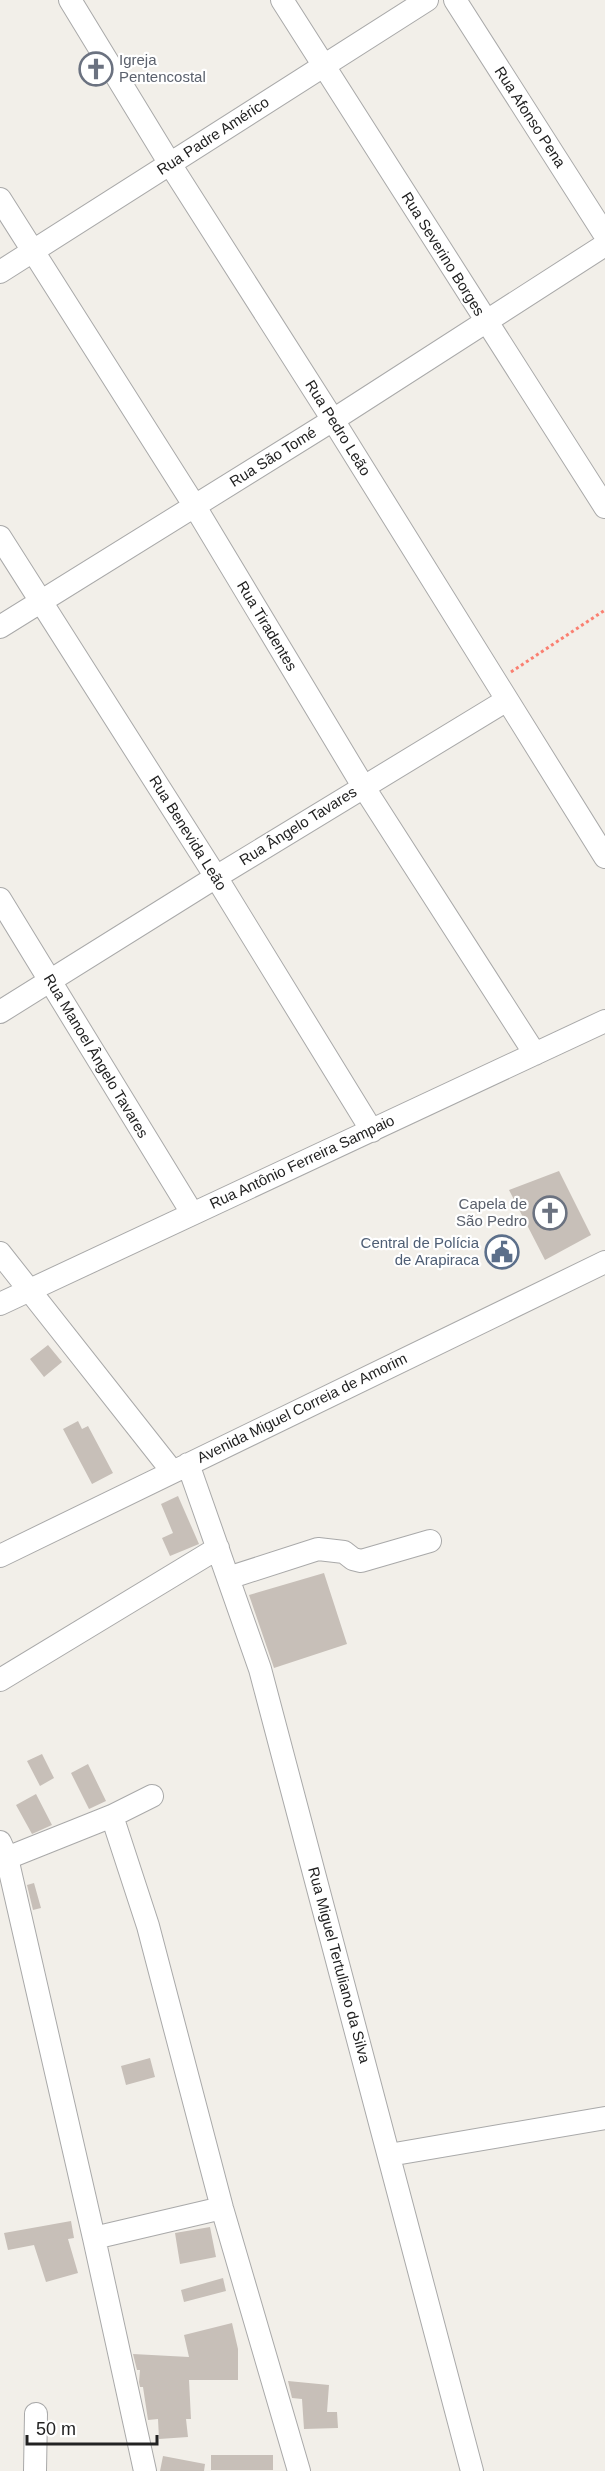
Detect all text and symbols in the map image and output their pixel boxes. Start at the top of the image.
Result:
church icon: Igreja Pentencostal [78,51,114,87]
place label: Igreja Pentencostal [119,51,206,85]
street label: Rua Afonso Pena [491,63,570,171]
street label: Rua Padre Américo [154,93,272,178]
street label: Rua Severino Borges [398,189,488,319]
street label: Rua Pedro Leão [302,377,375,479]
street label: Rua São Tomé [226,423,319,490]
street label: Rua Tiradentes [234,578,301,674]
street label: Rua Benevida Leão [146,772,231,893]
street label: Rua Ângelo Tavares [236,783,359,869]
street label: Rua Manoel Ângelo Tavares [41,971,152,1141]
street label: Rua Antônio Ferreira Sampaio [207,1111,397,1212]
place label: Capela de São Pedro [456,1195,527,1229]
church icon: Capela de São Pedro [532,1195,568,1231]
place label: Central de Polícia de Arapiraca [361,1234,480,1268]
public building icon: Central de Polícia de Arapiraca [484,1234,520,1270]
street label: Avenida Miguel Correia de Amorim [194,1349,410,1466]
street label: Rua Miguel Tertuliano da Silva [305,1865,374,2065]
scale bar [27,2408,158,2446]
text: 50 m [36,2419,76,2439]

